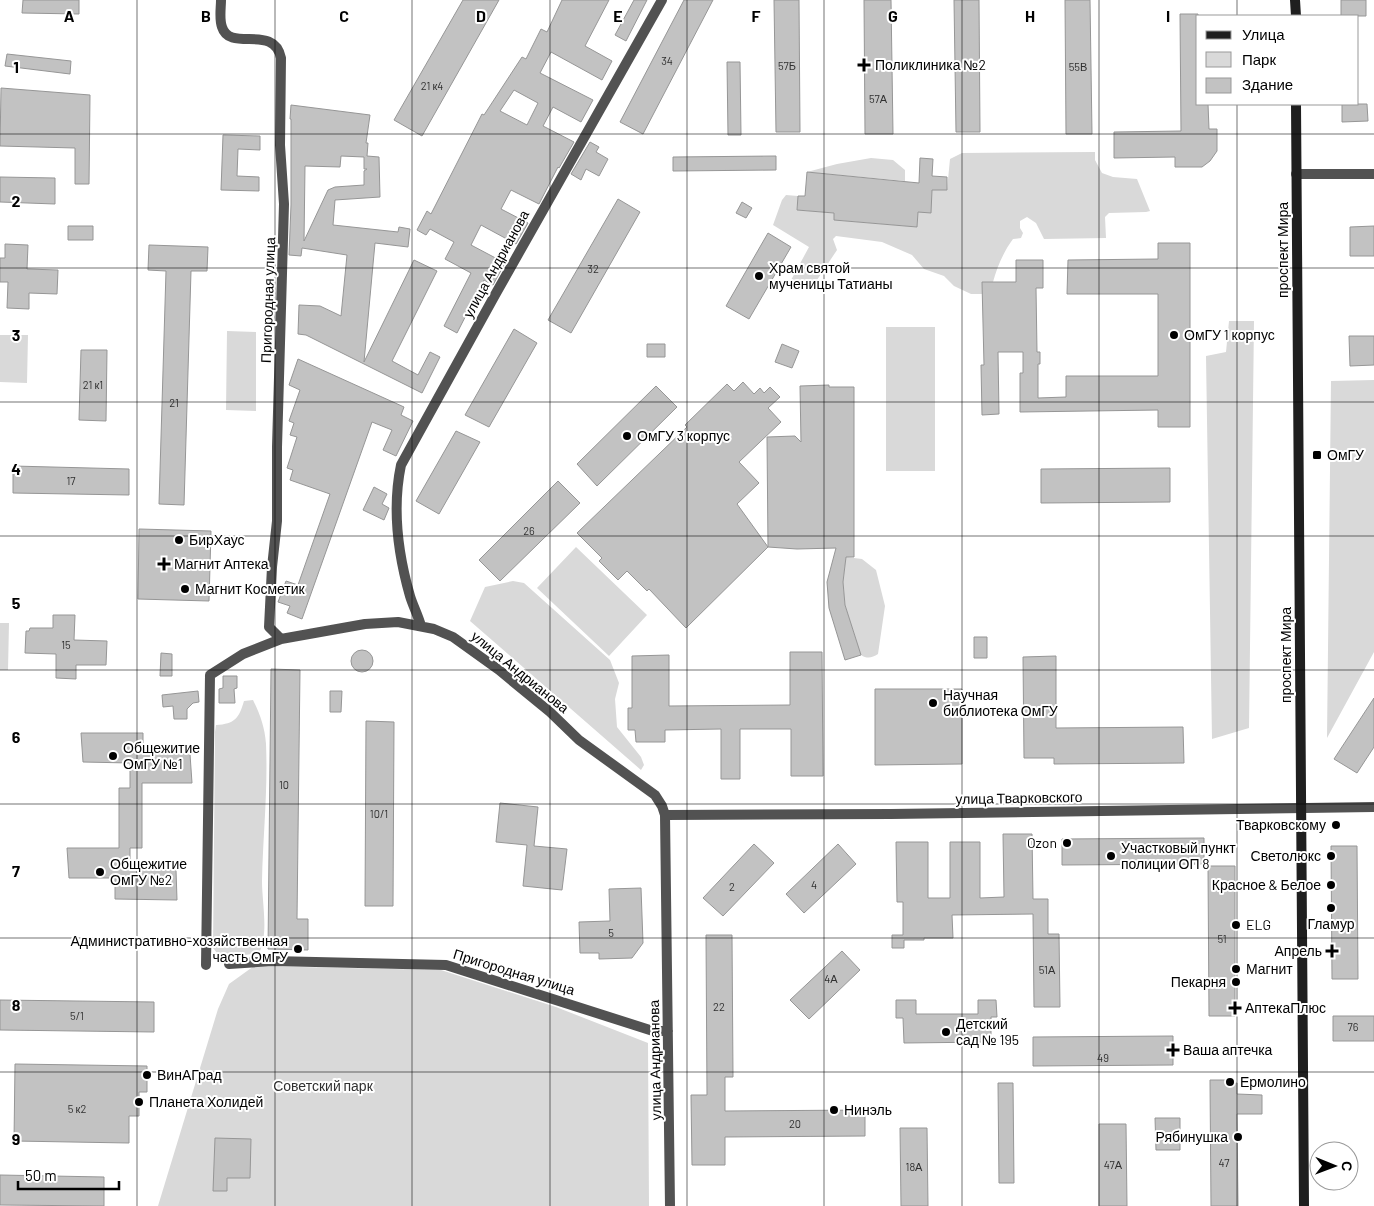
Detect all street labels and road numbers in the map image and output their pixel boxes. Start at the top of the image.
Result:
street label: проспект Мира [1274,202,1291,298]
street label: улица Андрианова [459,207,532,321]
street label: Пригородная улица [257,236,278,363]
street label: проспект Мира [1277,607,1294,703]
street label: улица Андрианова [468,627,573,716]
street label: улица Тварковского [955,788,1083,807]
street label: Пригородная улица [451,945,577,998]
street label: улица Андрианова [645,999,664,1120]

